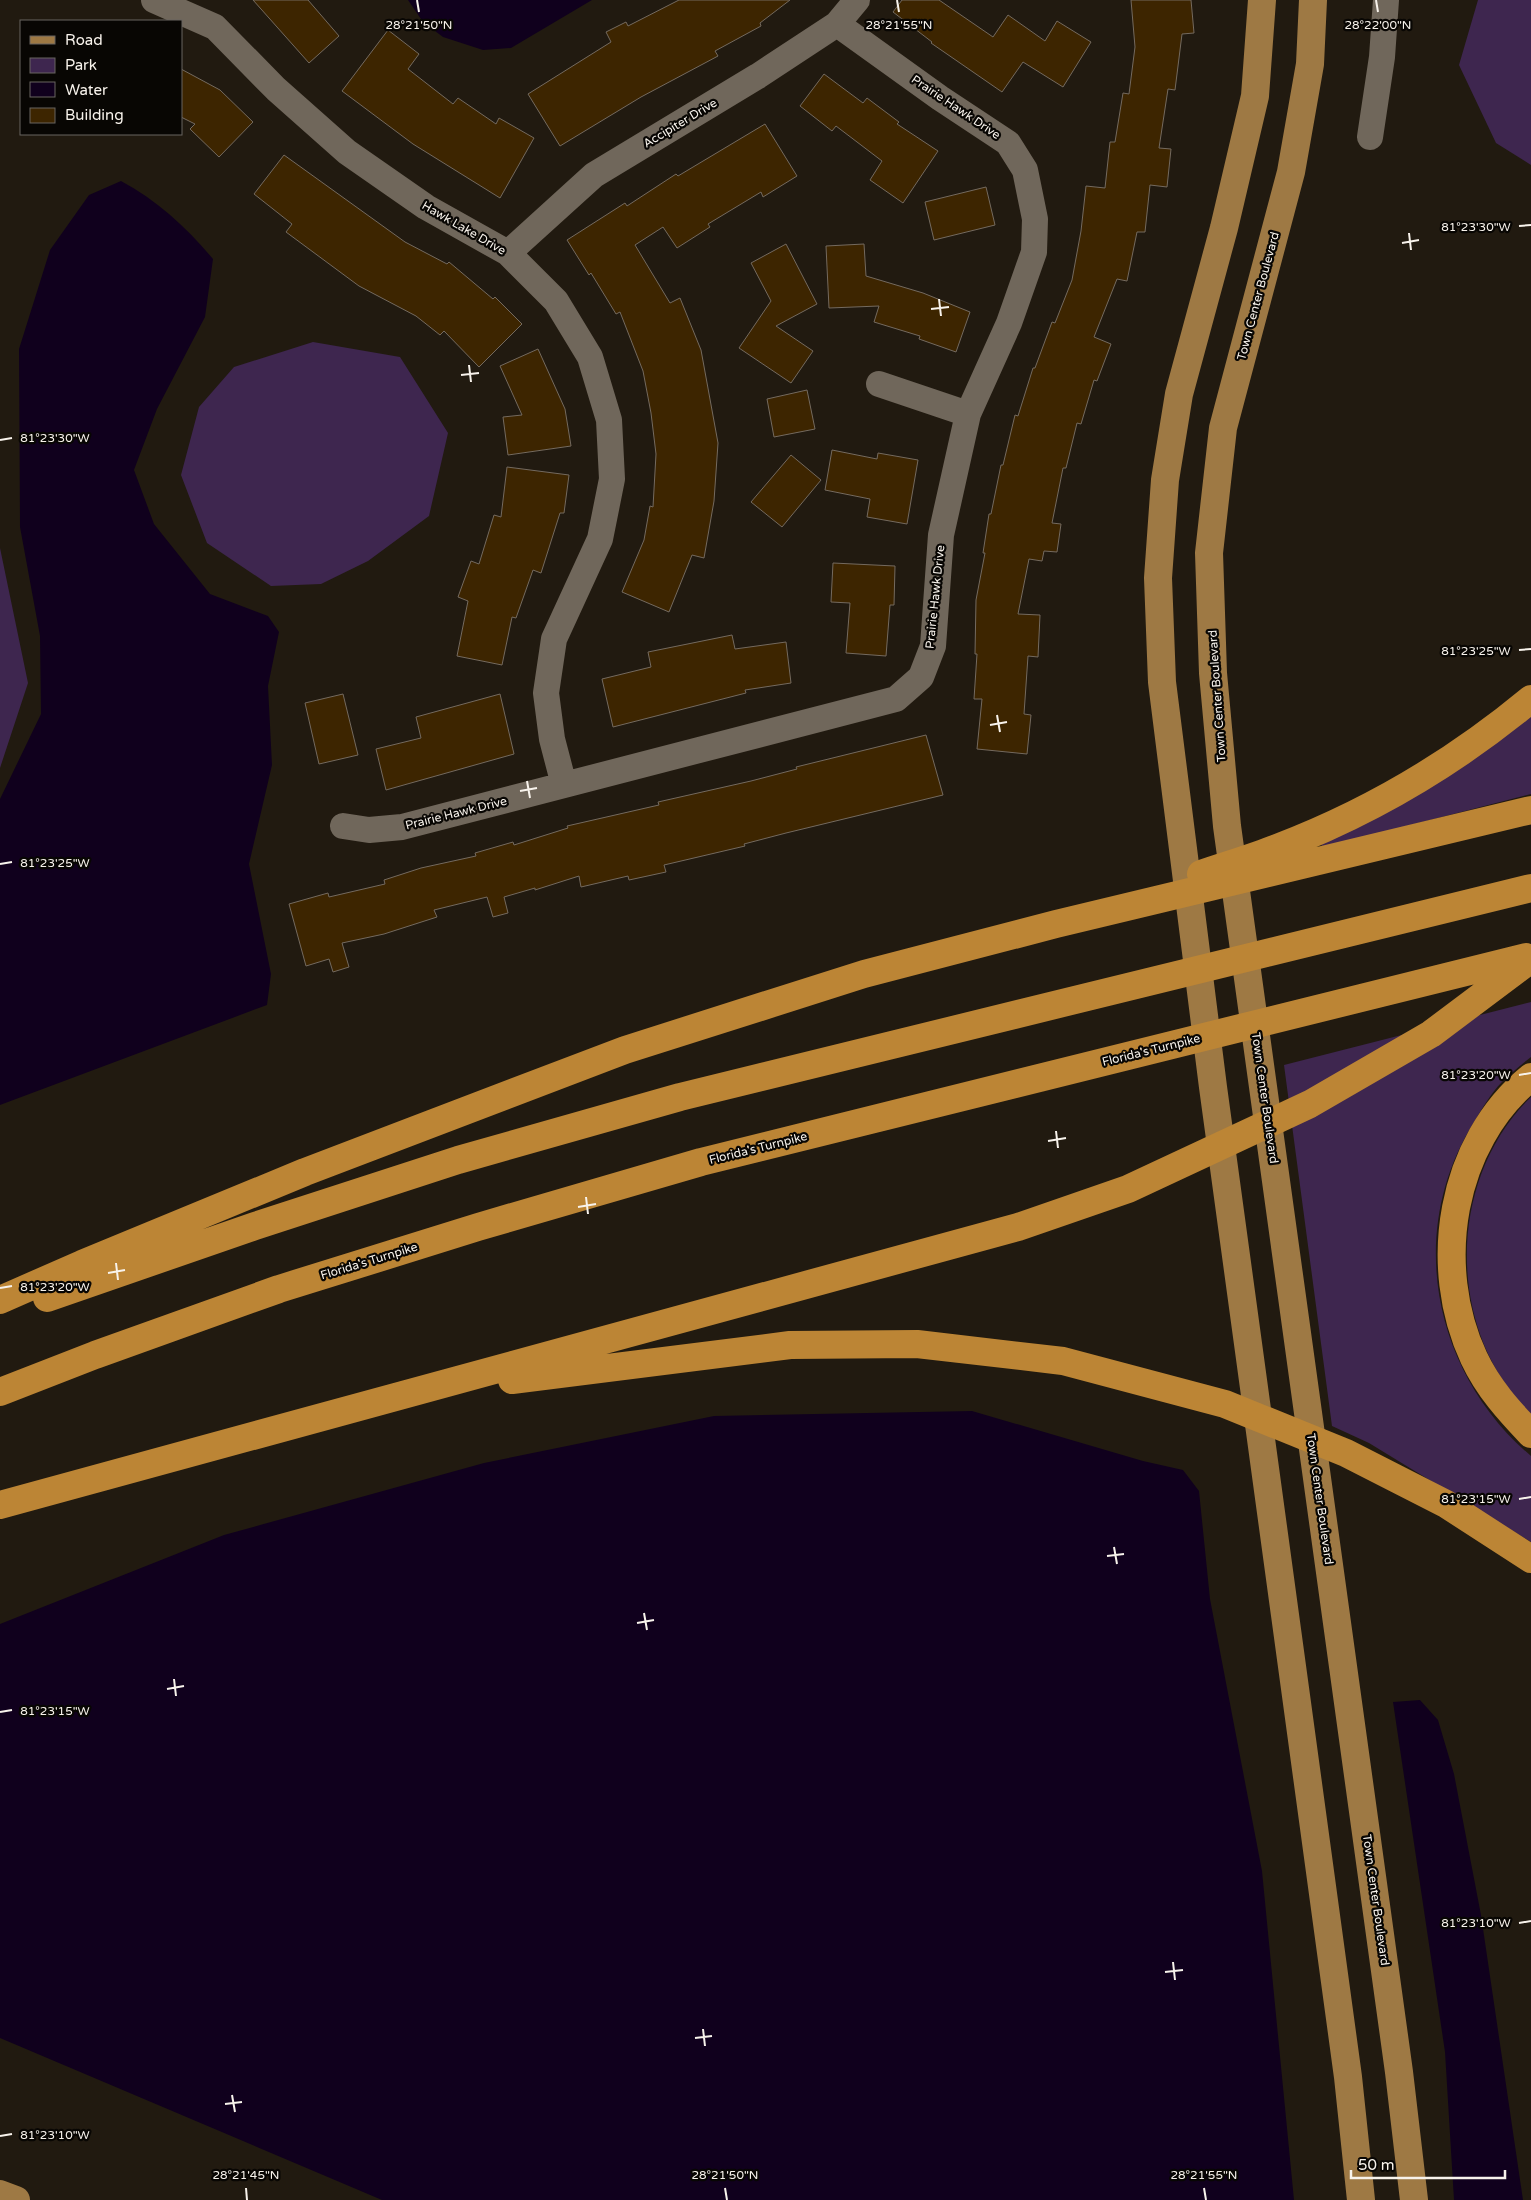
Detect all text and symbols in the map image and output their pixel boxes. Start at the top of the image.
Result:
text: 28°21'50"N [386,18,453,32]
text: 28°21'55"N [866,18,933,32]
text: 28°22'00"N [1345,18,1412,32]
legend [20,20,182,135]
text: Road [65,31,103,49]
text: Park [65,56,97,74]
street label: Prairie Hawk Drive [909,72,1003,142]
text: Water [65,81,108,99]
street label: Accipiter Drive [641,95,720,151]
text: Building [65,106,124,124]
street label: Hawk Lake Drive [420,198,509,258]
text: 81°23'30"W [1441,220,1511,234]
street label: Town Center Boulevard [1234,230,1282,362]
text: 81°23'30"W [20,431,90,445]
street label: Prairie Hawk Drive [923,544,947,650]
street label: Town Center Boulevard [1205,629,1229,763]
text: 81°23'25"W [1441,644,1511,658]
street label: Prairie Hawk Drive [404,794,508,832]
text: 81°23'25"W [20,856,90,870]
street label: Florida's Turnpike [1101,1031,1202,1069]
street label: Town Center Boulevard [1249,1031,1281,1165]
text: 81°23'20"W [1441,1068,1511,1082]
street label: Florida's Turnpike [708,1129,809,1167]
street label: Florida's Turnpike [319,1240,419,1282]
text: 81°23'20"W [20,1280,90,1294]
street label: Town Center Boulevard [1304,1432,1336,1566]
text: 81°23'15"W [1441,1492,1511,1506]
text: 81°23'15"W [20,1704,90,1718]
street label: Town Center Boulevard [1360,1833,1392,1967]
text: 81°23'10"W [1441,1916,1511,1930]
text: 81°23'10"W [20,2128,90,2142]
scale bar [1351,2148,1505,2180]
text: 50 m [1358,2156,1395,2174]
text: 28°21'45"N [213,2168,280,2182]
text: 28°21'50"N [692,2168,759,2182]
text: 28°21'55"N [1171,2168,1238,2182]

